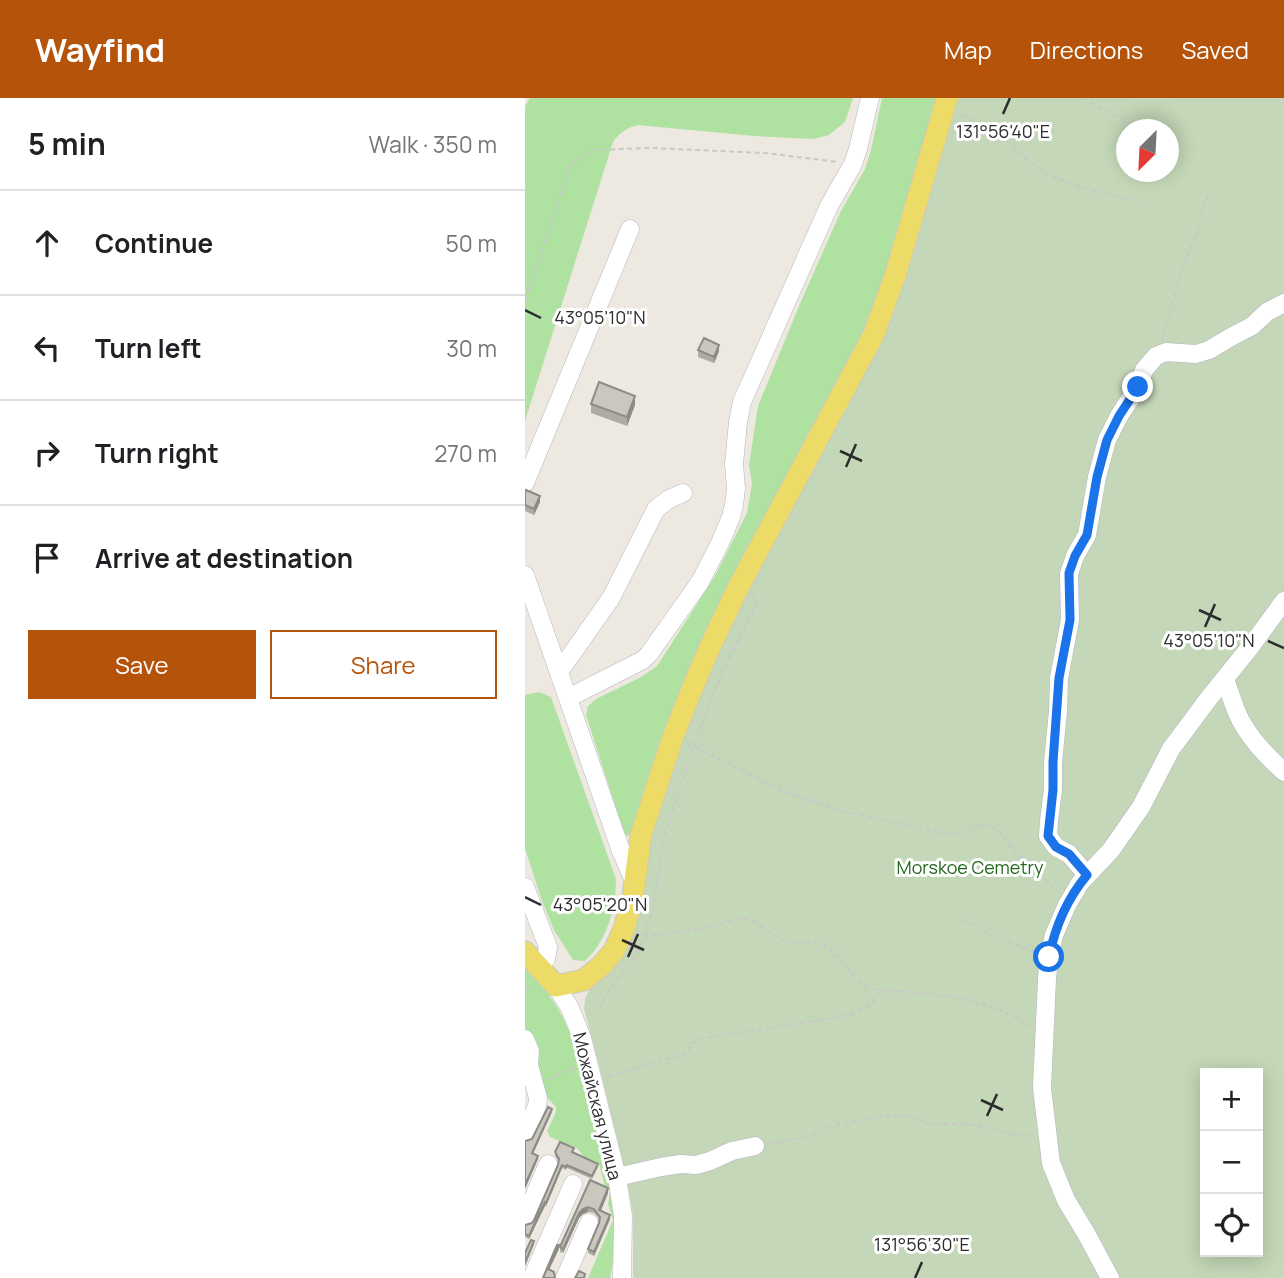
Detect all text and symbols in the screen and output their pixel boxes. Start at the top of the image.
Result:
text: Wayfind [35,27,165,72]
text: Map [944,33,992,66]
text: Directions [1030,33,1143,66]
text: Saved [1181,33,1249,66]
text: 131°56'40"E [956,119,1050,143]
north arrow [1116,119,1179,182]
text: 5 min [28,123,106,164]
text: Walk · 350 m [368,128,497,160]
icon: ahead [28,224,66,262]
text: Continue [95,225,213,261]
text: 50 m [446,227,497,259]
text: 43°05'10"N [554,305,646,329]
icon: left [28,329,66,367]
text: Turn left [95,330,202,366]
text: 30 m [446,332,497,364]
route end [1122,371,1153,402]
icon: right [28,434,66,472]
text: Turn right [95,435,219,471]
text: 270 m [434,437,497,469]
icon: arrive [28,539,66,577]
text: Arrive at destination [95,540,353,576]
text: 43°05'10"N [1163,628,1255,652]
button: Save [28,630,256,699]
button: Share [270,630,497,699]
park label: Morskoe Cemetry [897,855,1044,879]
text: 43°05'20"N [553,892,647,916]
route start [1033,941,1064,972]
street label: Можайская улица [568,1030,628,1182]
map controls [1200,1068,1263,1257]
button: + [1200,1068,1263,1131]
button: − [1200,1131,1263,1194]
button: locate [1200,1194,1263,1257]
text: 131°56'30"E [874,1232,970,1256]

